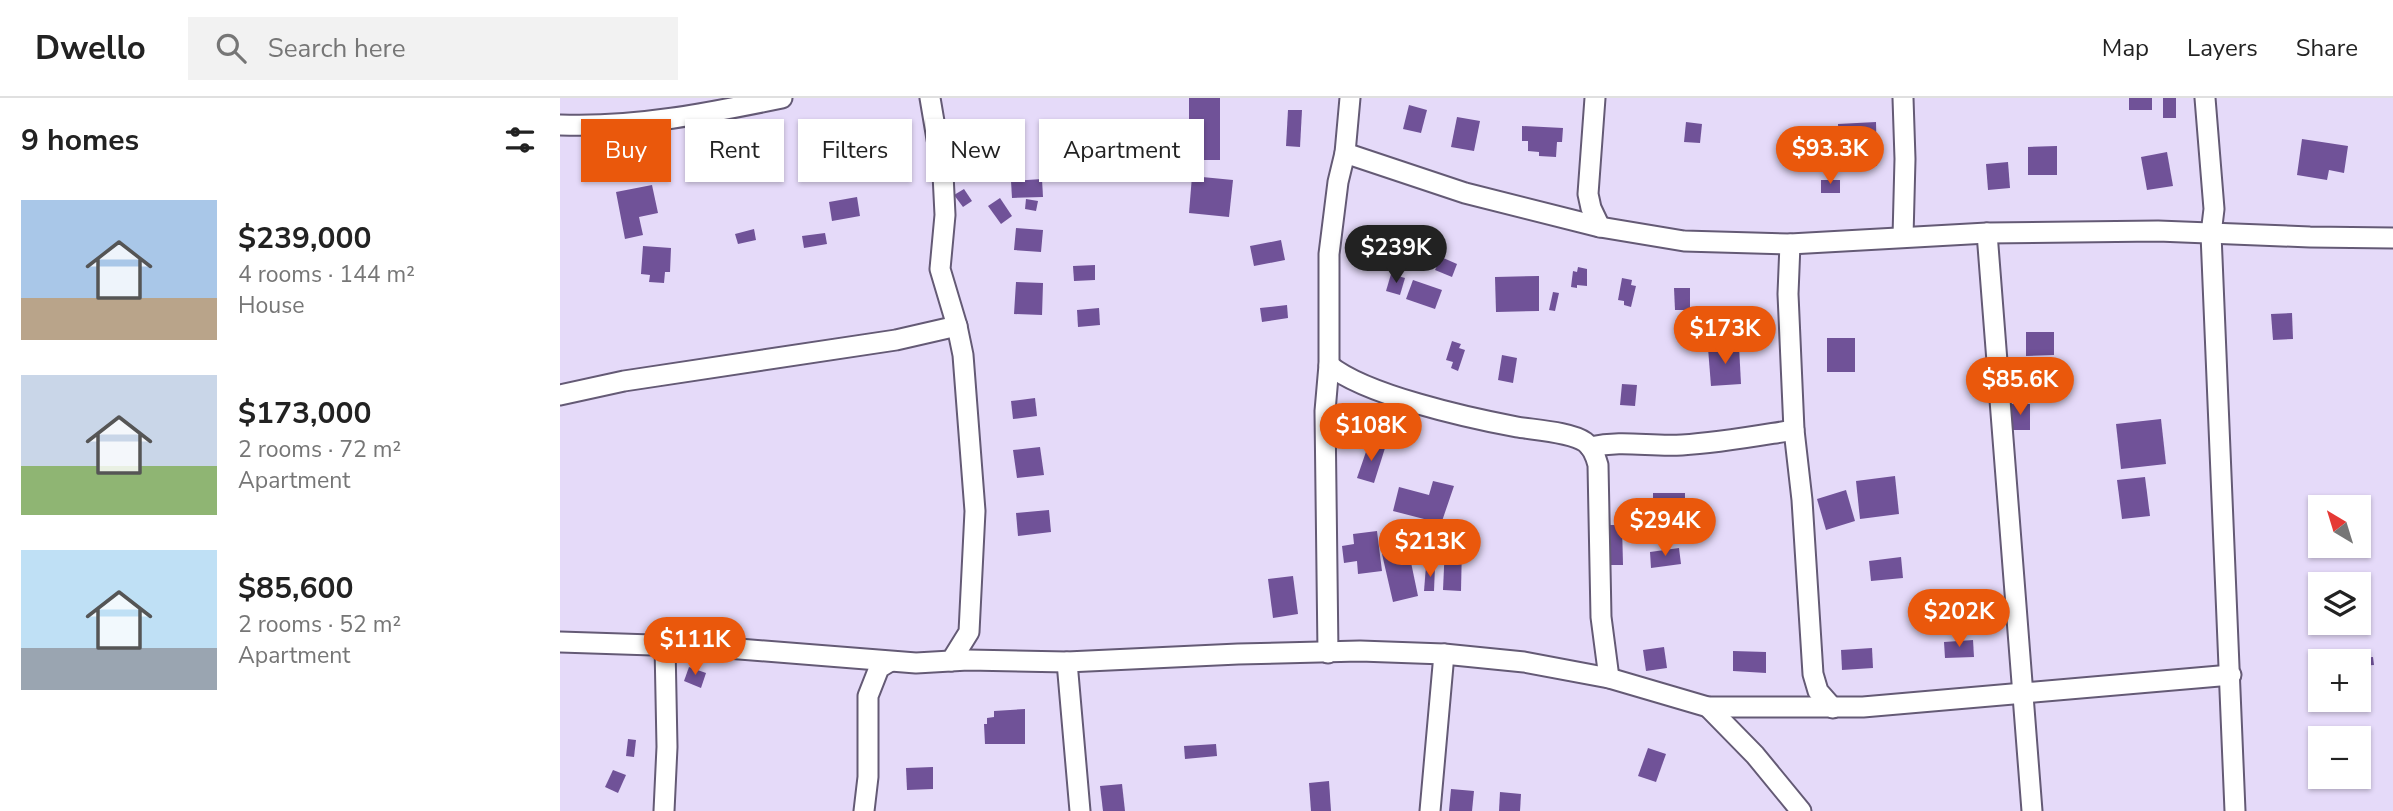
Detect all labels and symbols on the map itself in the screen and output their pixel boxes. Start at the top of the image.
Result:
pin: $93.3K [1773,126,1887,186]
pin: $239K [1347,226,1445,285]
pin: $173K [1676,306,1774,366]
pin: $85.6K [1963,358,2077,417]
pin: $108K [1322,404,1420,463]
north arrow [2308,495,2371,558]
pin: $294K [1616,498,1714,558]
pin: $213K [1381,519,1479,579]
pin: $202K [1910,589,2008,649]
pin: $111K [646,618,744,677]

